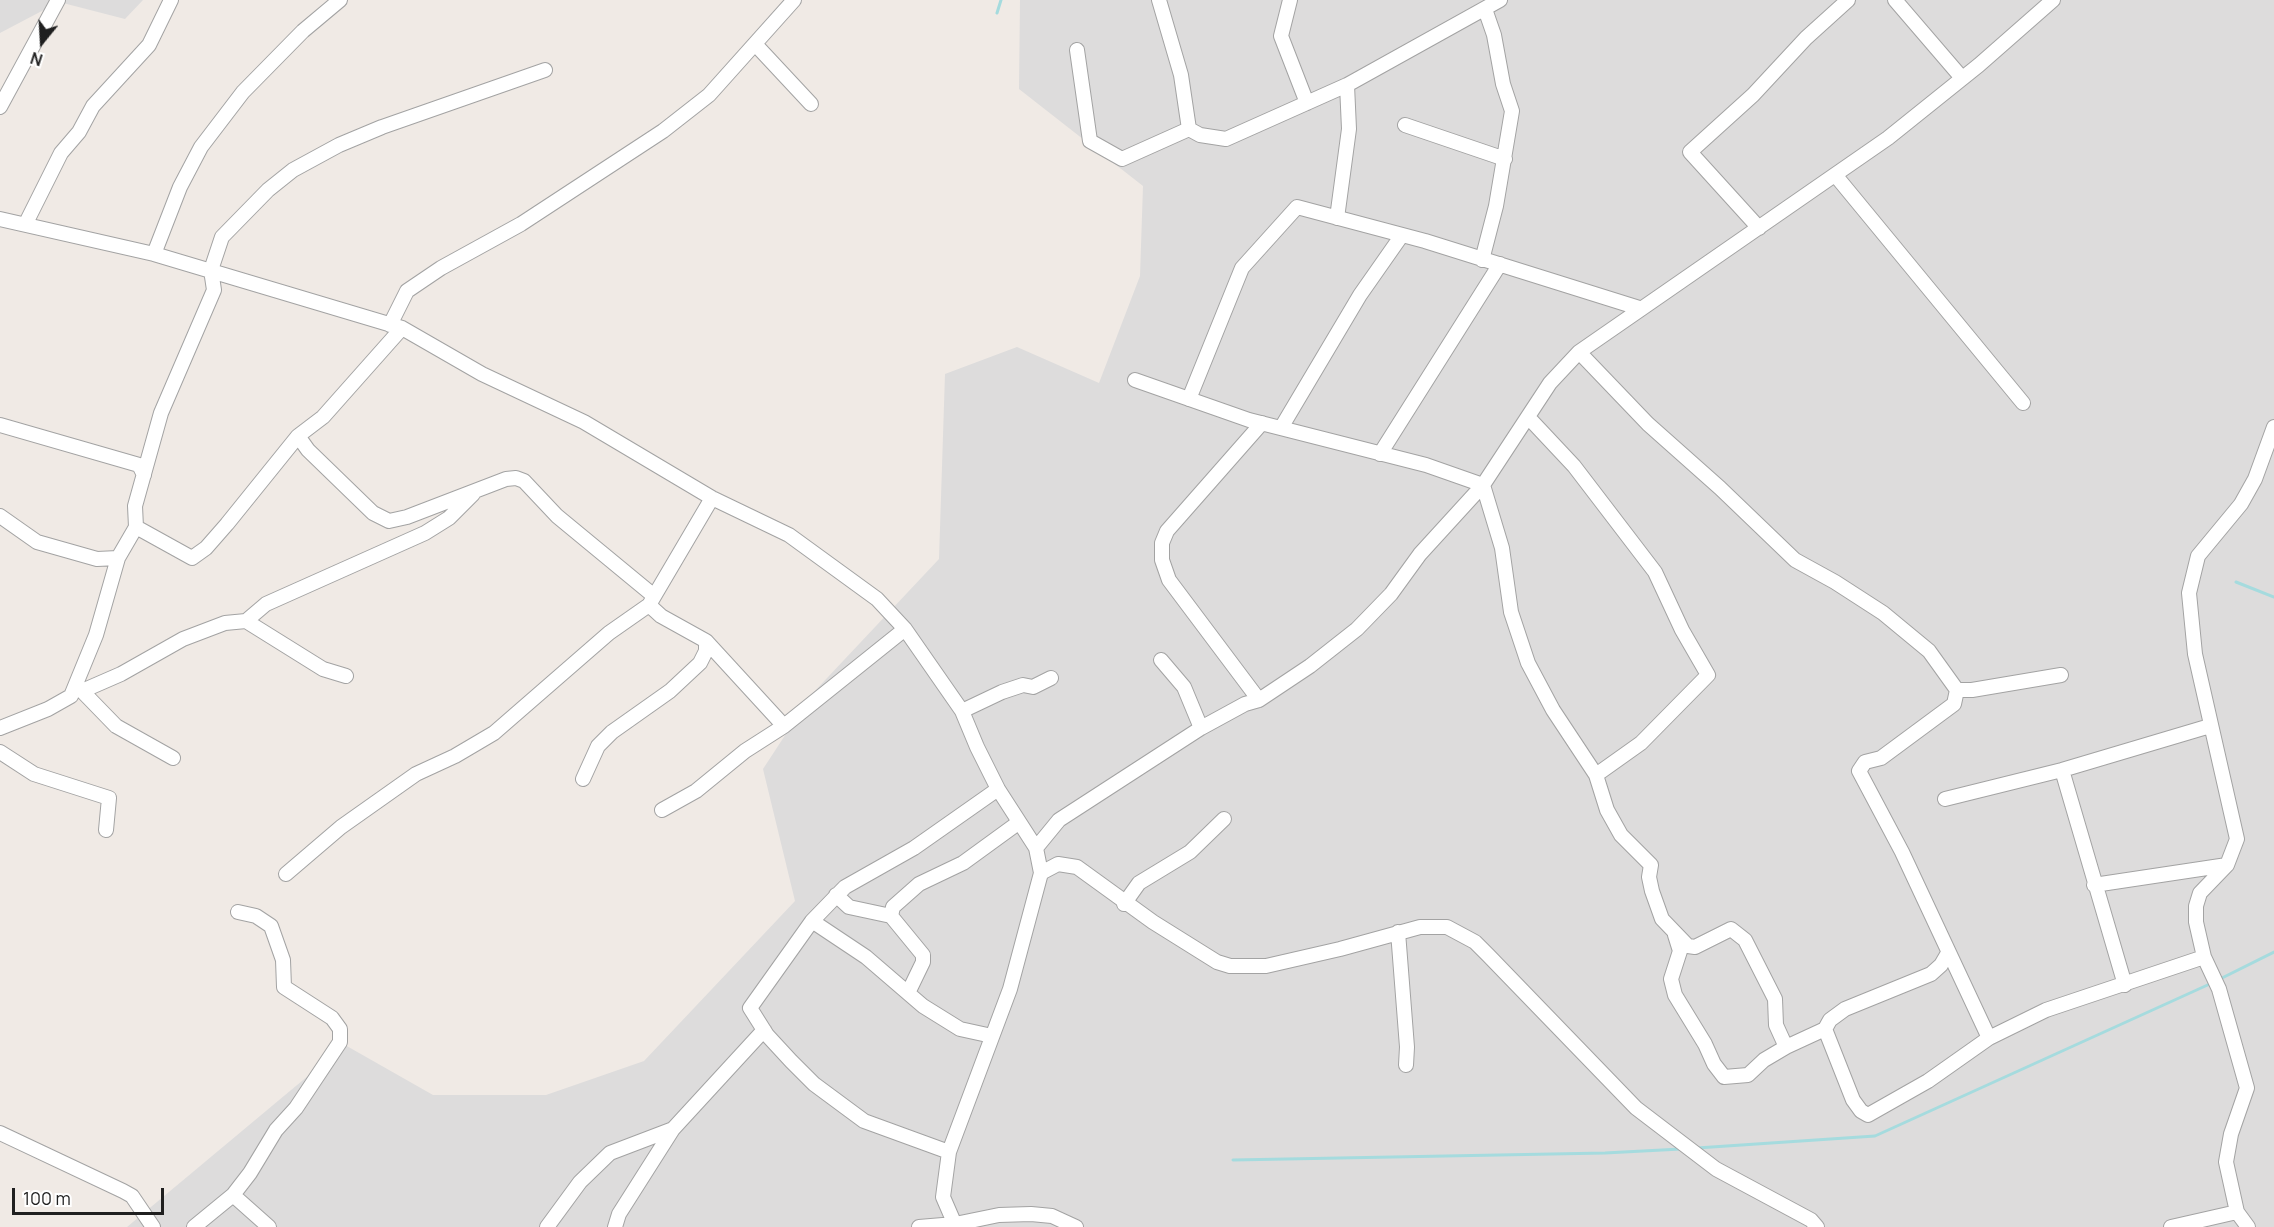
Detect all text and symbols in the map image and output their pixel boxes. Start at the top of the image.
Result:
north arrow [12,12,72,72]
text: N [28,47,45,71]
scale bar [15,1176,166,1214]
text: 100 m [23,1186,71,1210]

